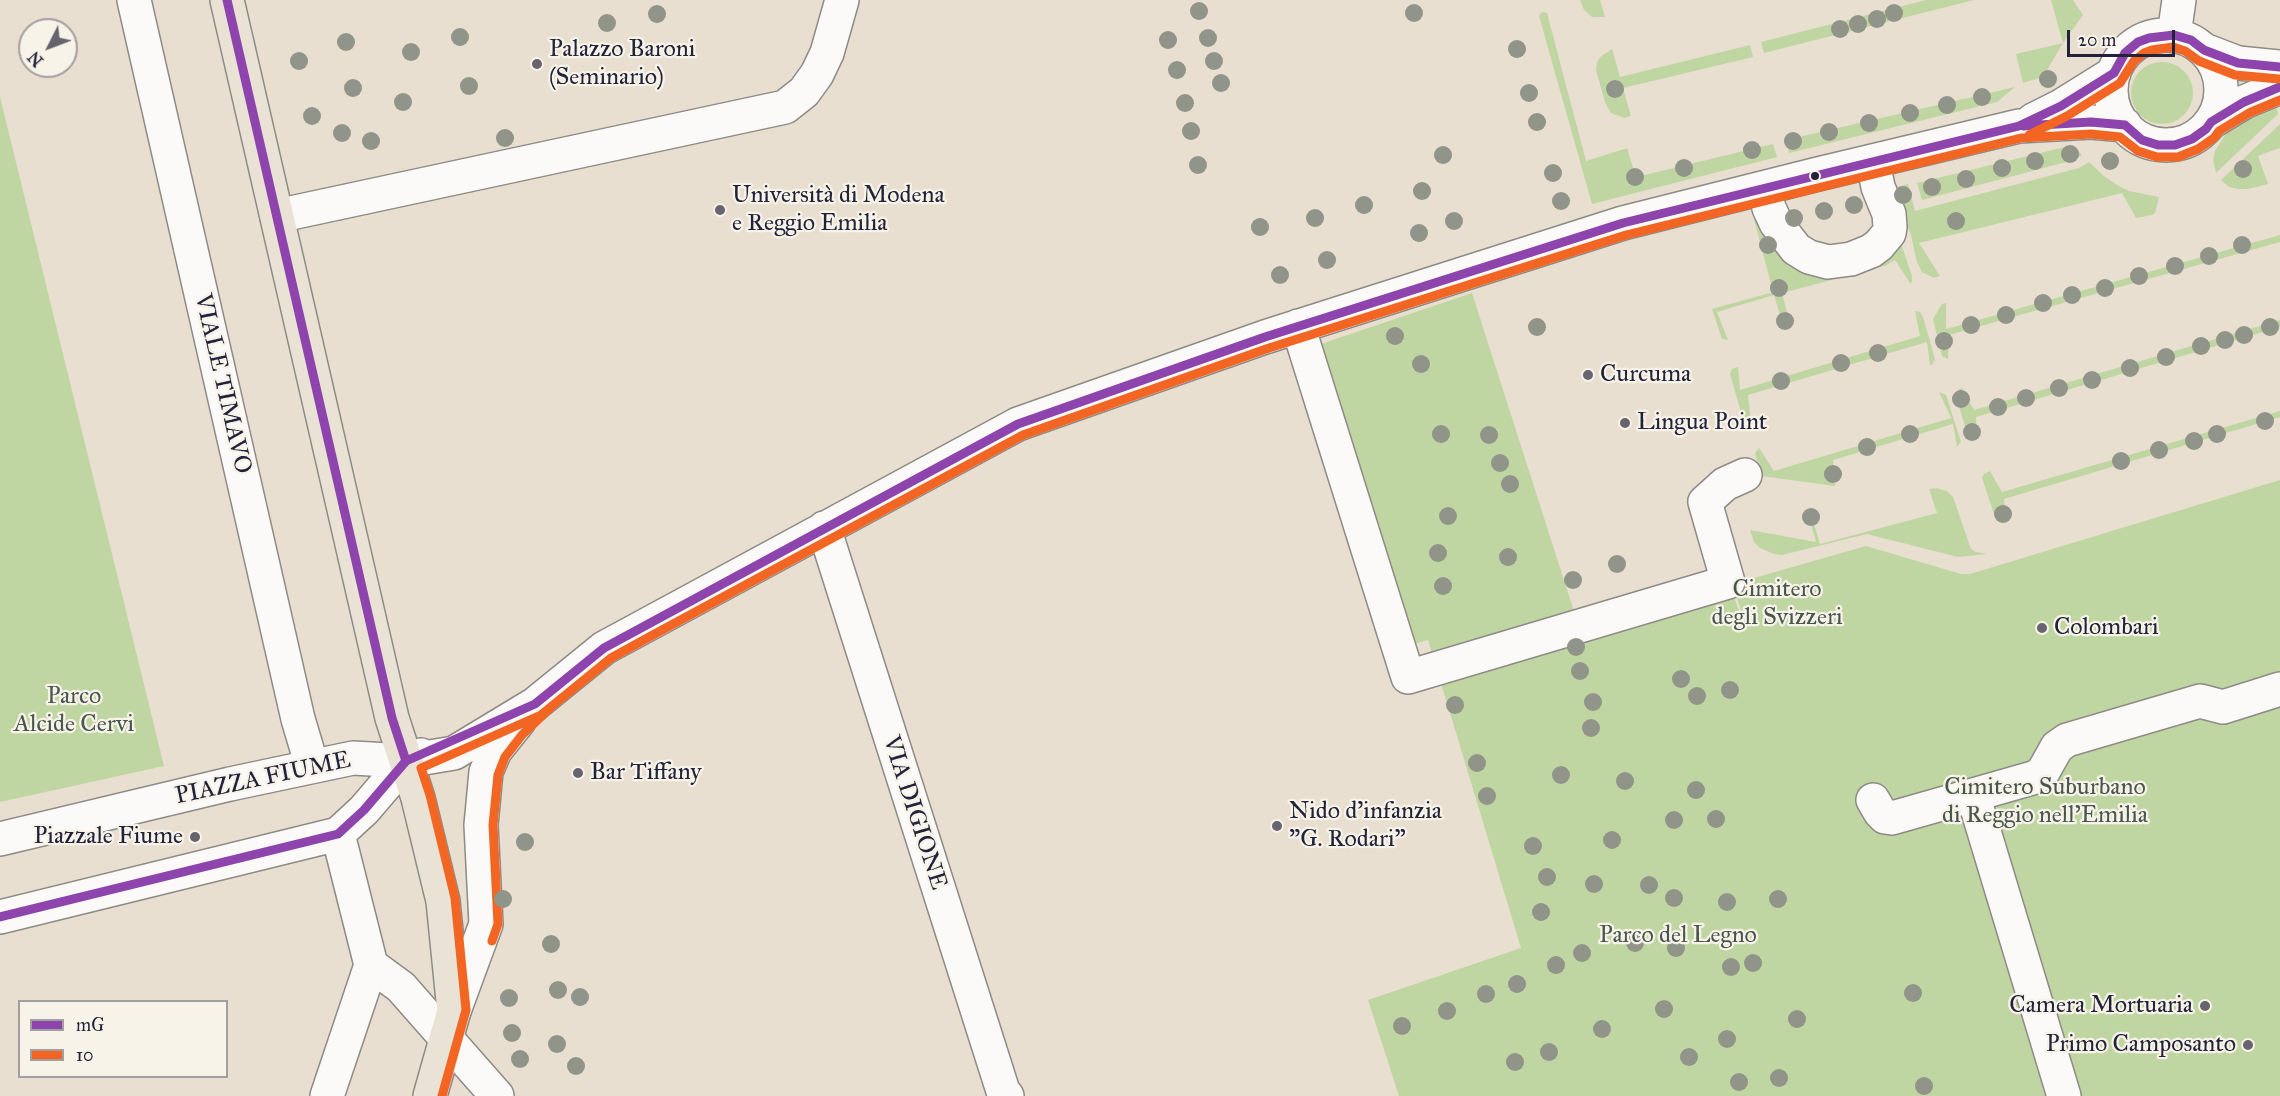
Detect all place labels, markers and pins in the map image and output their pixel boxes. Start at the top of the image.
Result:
place label: Palazzo Baroni (Seminario) [549,36,695,92]
marker: Palazzo Baroni (Seminario) [530,57,544,71]
unlabelled marker [1809,170,1821,182]
place label: Università di Modena e Reggio Emilia [732,182,945,238]
marker: Università di Modena e Reggio Emilia [713,203,727,217]
place label: Curcuma [1600,361,1691,389]
marker: Curcuma [1581,368,1595,382]
place label: Lingua Point [1637,409,1767,437]
marker: Lingua Point [1618,416,1632,430]
place label: Colombari [2054,614,2159,642]
marker: Colombari [2035,621,2049,635]
place label: Bar Tiffany [590,759,702,787]
marker: Bar Tiffany [571,766,585,780]
place label: Nido d'infanzia "G. Rodari" [1289,798,1442,854]
marker: Nido d'infanzia "G. Rodari" [1270,819,1284,833]
place label: Piazzale Fiume [34,823,183,851]
marker: Piazzale Fiume [188,830,202,844]
place label: Camera Mortuaria [2009,992,2193,1020]
marker: Camera Mortuaria [2198,999,2212,1013]
place label: Primo Camposanto [2046,1031,2236,1059]
marker: Primo Camposanto [2241,1038,2255,1052]

